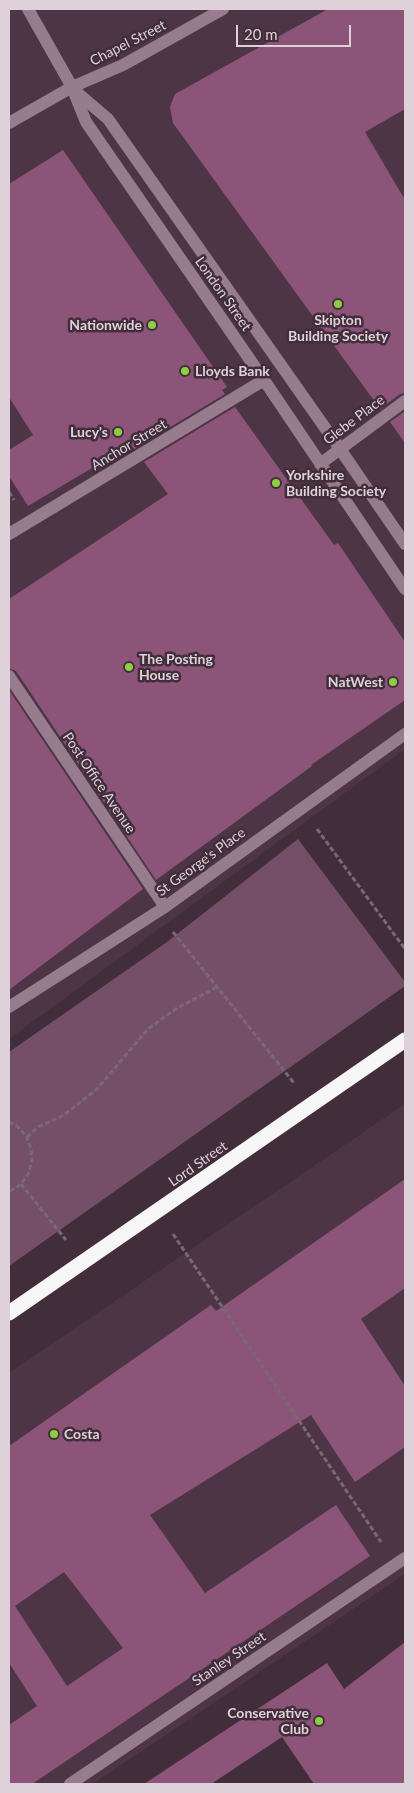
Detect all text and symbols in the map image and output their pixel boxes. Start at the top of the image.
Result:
scale bar [239,15,354,47]
street label: Chapel Street [87,17,169,69]
text: 20 m [244,25,278,43]
street label: London Street [191,254,255,334]
marker: Skipton Building Society [332,298,344,310]
place label: Skipton Building Society [288,312,388,344]
place label: Nationwide [69,317,142,333]
marker: Nationwide [146,319,158,331]
place label: Lloyds Bank [195,363,270,379]
marker: Lloyds Bank [179,365,191,377]
street label: Glebe Place [320,392,388,448]
street label: Anchor Street [88,416,170,474]
place label: Lucy's [70,424,108,440]
marker: Lucy's [112,426,124,438]
place label: Yorkshire Building Society [286,467,386,500]
marker: Yorkshire Building Society [270,477,282,489]
place label: The Posting House [139,651,213,684]
marker: The Posting House [123,661,135,673]
place label: NatWest [328,674,383,690]
marker: NatWest [387,676,399,688]
street label: Post Office Avenue [59,729,139,837]
street label: St George's Place [153,824,249,900]
street label: Lord Street [165,1138,231,1190]
place label: Costa [64,1426,100,1442]
marker: Costa [48,1428,60,1440]
street label: Stanley Street [189,1628,269,1690]
place label: Conservative Club [227,1705,309,1738]
marker: Conservative Club [313,1715,325,1727]

